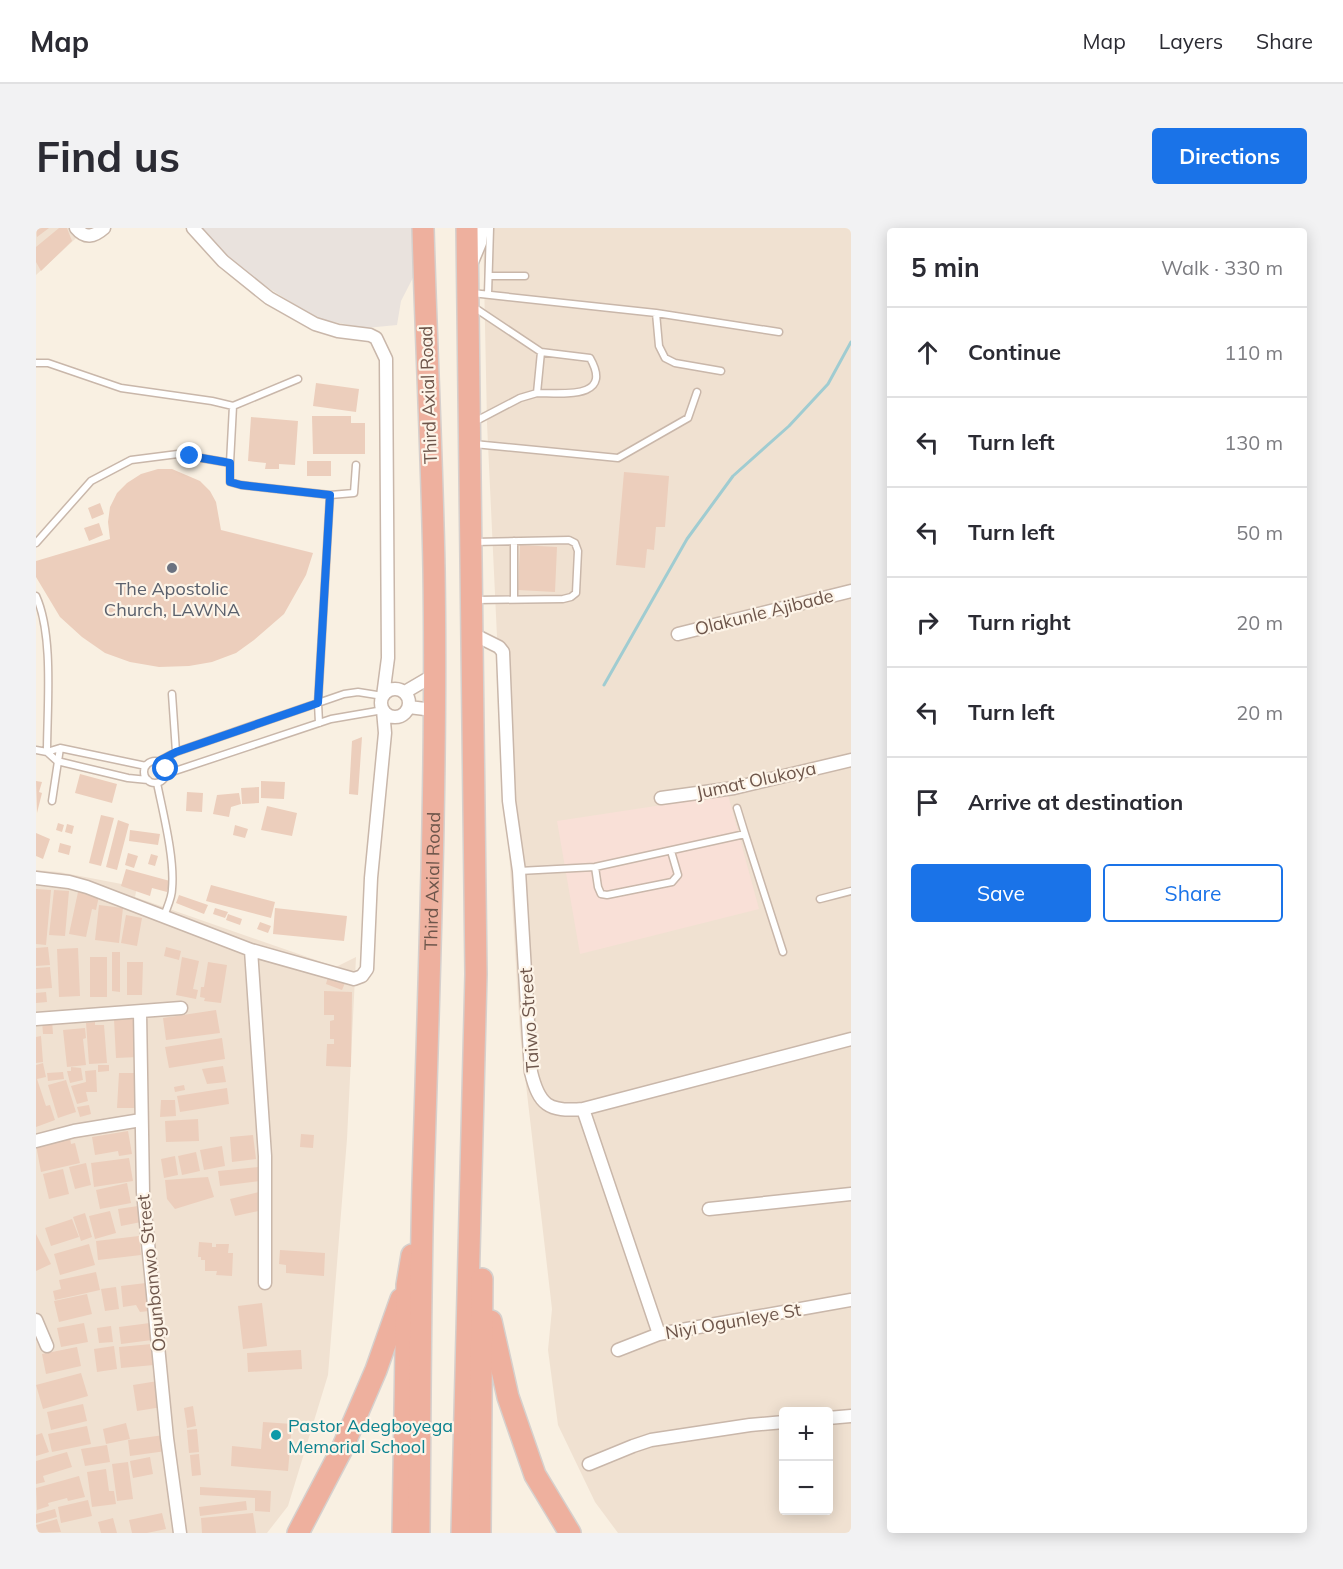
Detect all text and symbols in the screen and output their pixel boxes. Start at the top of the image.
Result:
text: Map [30,24,89,59]
text: Map [1083,28,1126,54]
text: Layers [1159,28,1223,54]
text: Share [1256,28,1313,54]
button: Directions [1152,128,1307,184]
text: Find us [36,130,180,183]
text: 5 min [911,251,980,284]
text: Walk · 330 m [1161,255,1283,280]
street label: Third Axial Road [414,325,442,465]
icon: ahead [911,336,944,369]
text: Continue [968,338,1061,366]
text: 110 m [1224,340,1283,365]
icon: left [911,426,944,459]
text: Turn left [968,428,1055,456]
text: 130 m [1224,430,1283,455]
route end [176,442,202,468]
icon: left [911,516,944,549]
text: Turn left [968,518,1055,546]
text: 50 m [1236,520,1283,545]
marker: The Apostolic Church, LAWNA [165,561,179,575]
place label: The Apostolic Church, LAWNA [104,577,240,621]
street label: Olakunle Ajibade [692,584,836,640]
icon: right [911,606,944,639]
text: Turn right [968,608,1071,636]
text: 20 m [1236,610,1283,635]
icon: left [911,696,944,729]
text: Turn left [968,698,1055,726]
text: 20 m [1236,700,1283,725]
route start [152,755,178,781]
street label: Jumat Olukoya [694,756,818,804]
icon: arrive [911,786,944,819]
text: Arrive at destination [968,788,1183,816]
street label: Third Axial Road [419,812,445,951]
button: Save [911,864,1091,922]
button: Share [1103,864,1283,922]
street label: Taiwo Street [514,967,544,1073]
street label: Ogunbanwo Street [131,1193,171,1353]
street label: Niyi Ogunleye St [663,1298,803,1344]
map controls [779,1407,833,1515]
button: + [779,1407,833,1461]
place label: Pastor Adegboyega Memorial School [288,1414,453,1458]
marker: Pastor Adegboyega Memorial School [269,1428,283,1442]
button: − [779,1461,833,1515]

